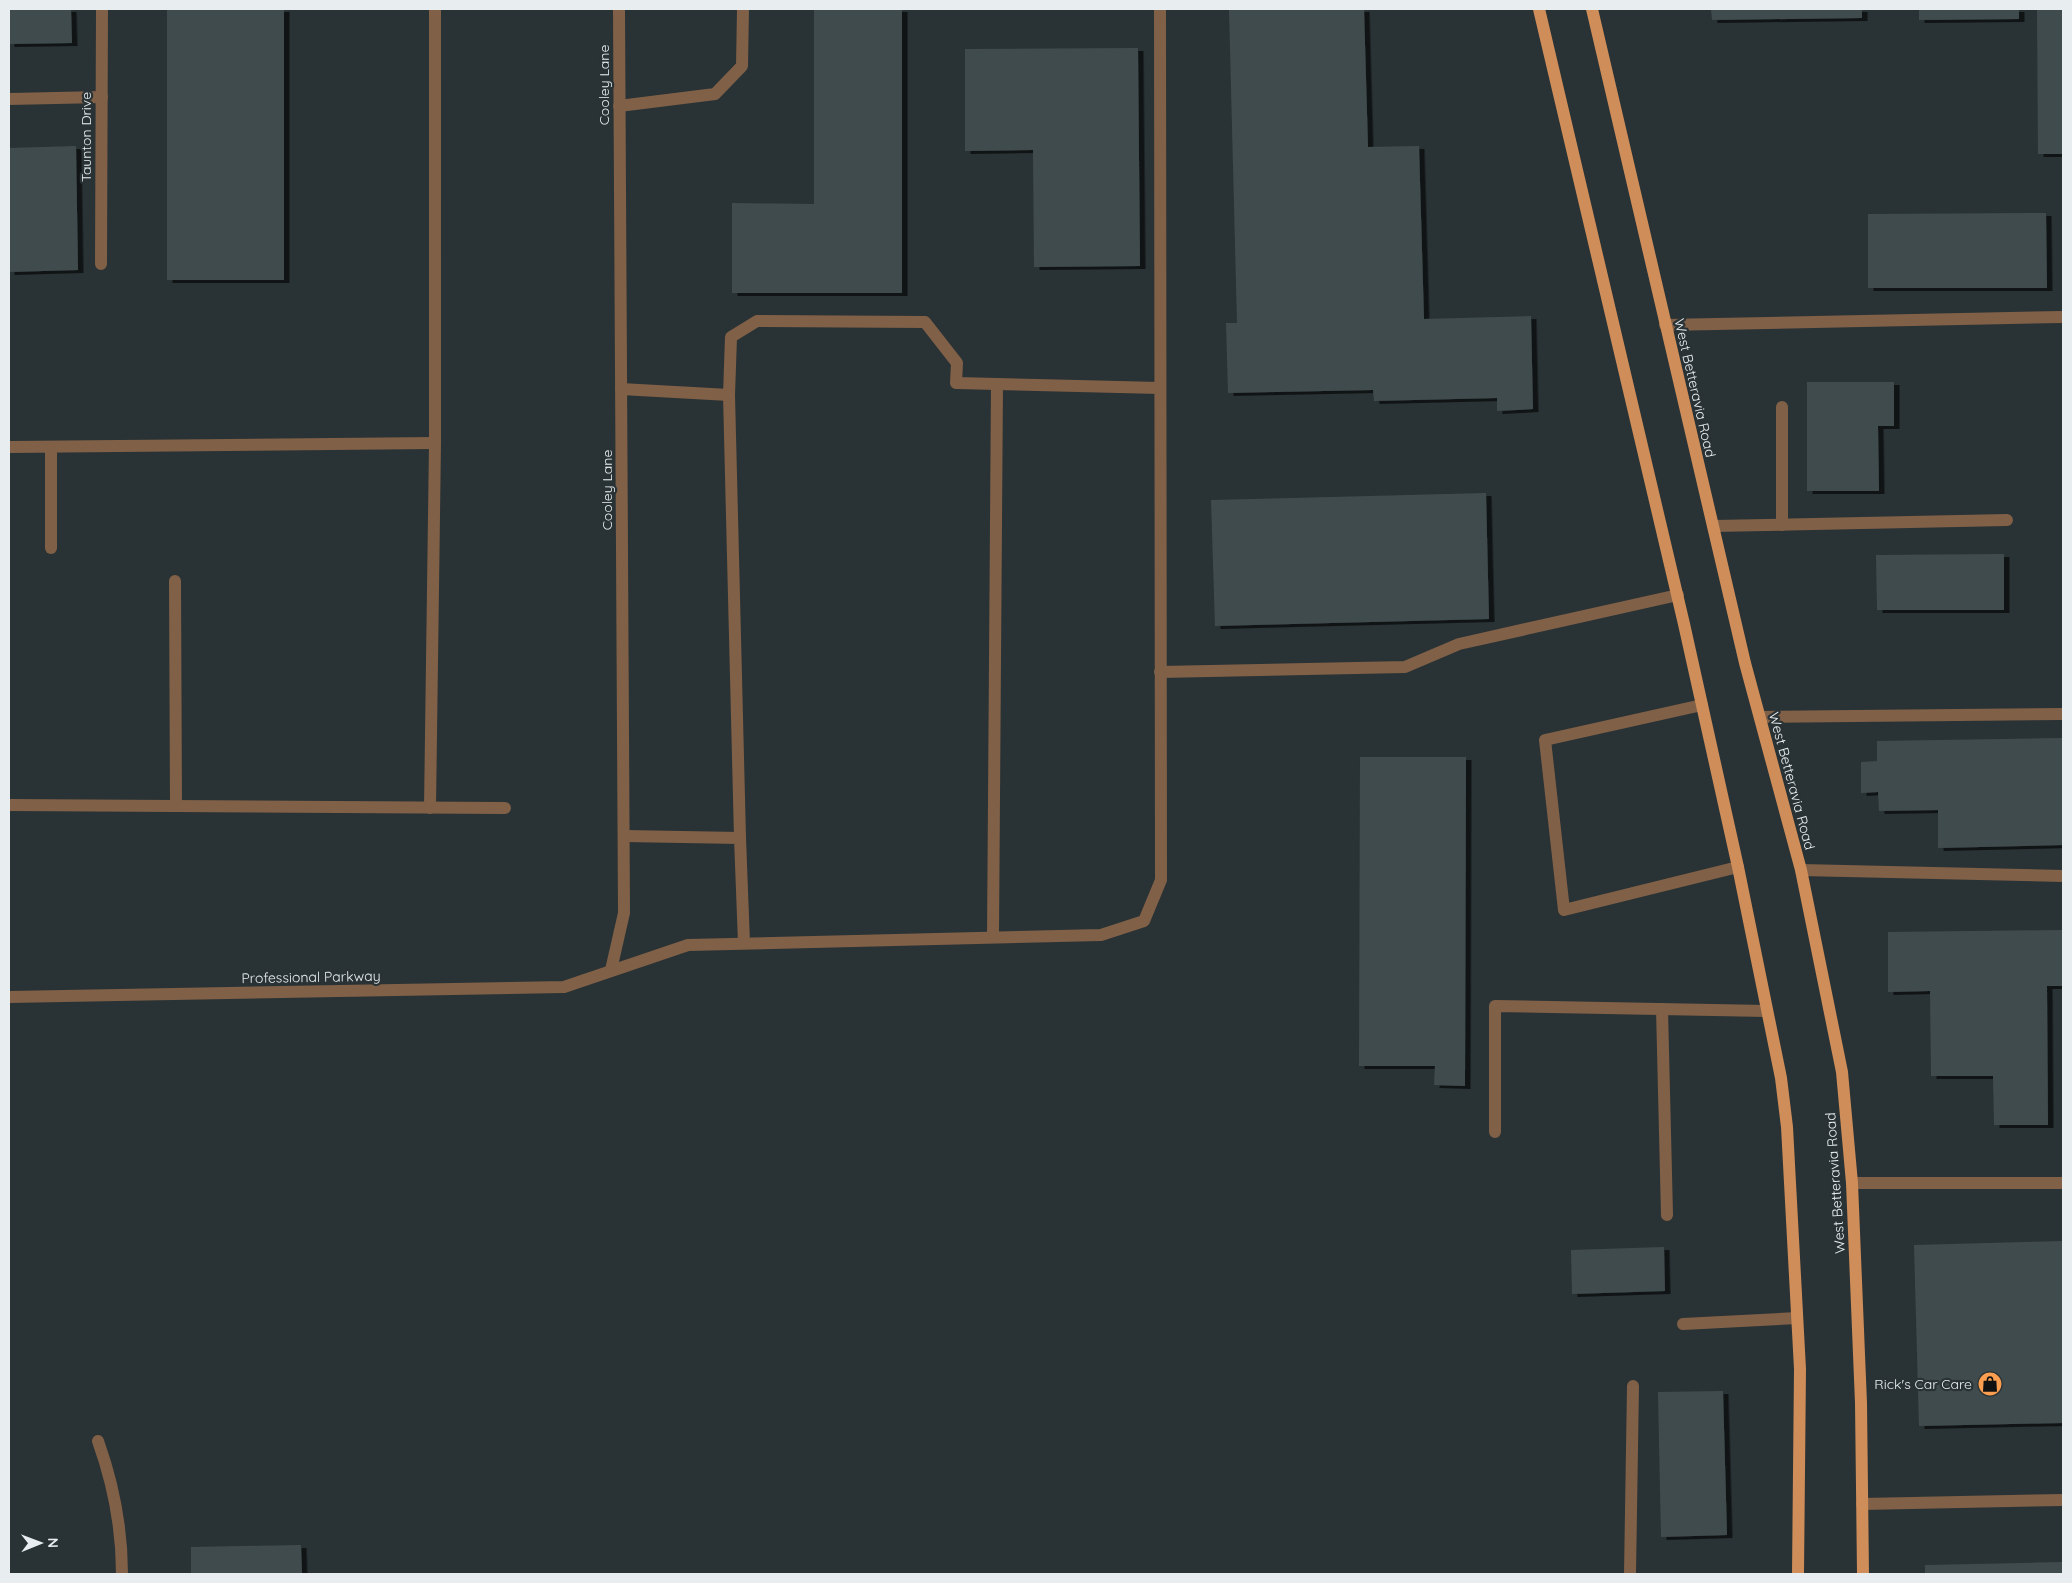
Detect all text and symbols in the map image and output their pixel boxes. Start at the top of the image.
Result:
street label: Cooley Lane [595,45,613,125]
street label: Taunton Drive [77,92,95,182]
street label: West Betteravia Road [1670,317,1720,459]
street label: Cooley Lane [598,450,616,530]
street label: West Betteravia Road [1765,710,1819,852]
street label: Professional Parkway [241,967,381,987]
street label: West Betteravia Road [1821,1112,1849,1254]
shop icon: Rick's Car Care [1977,1371,2003,1397]
place label: Rick's Car Care [1874,1375,1972,1393]
north arrow [15,1518,65,1568]
text: N [44,1537,62,1548]

